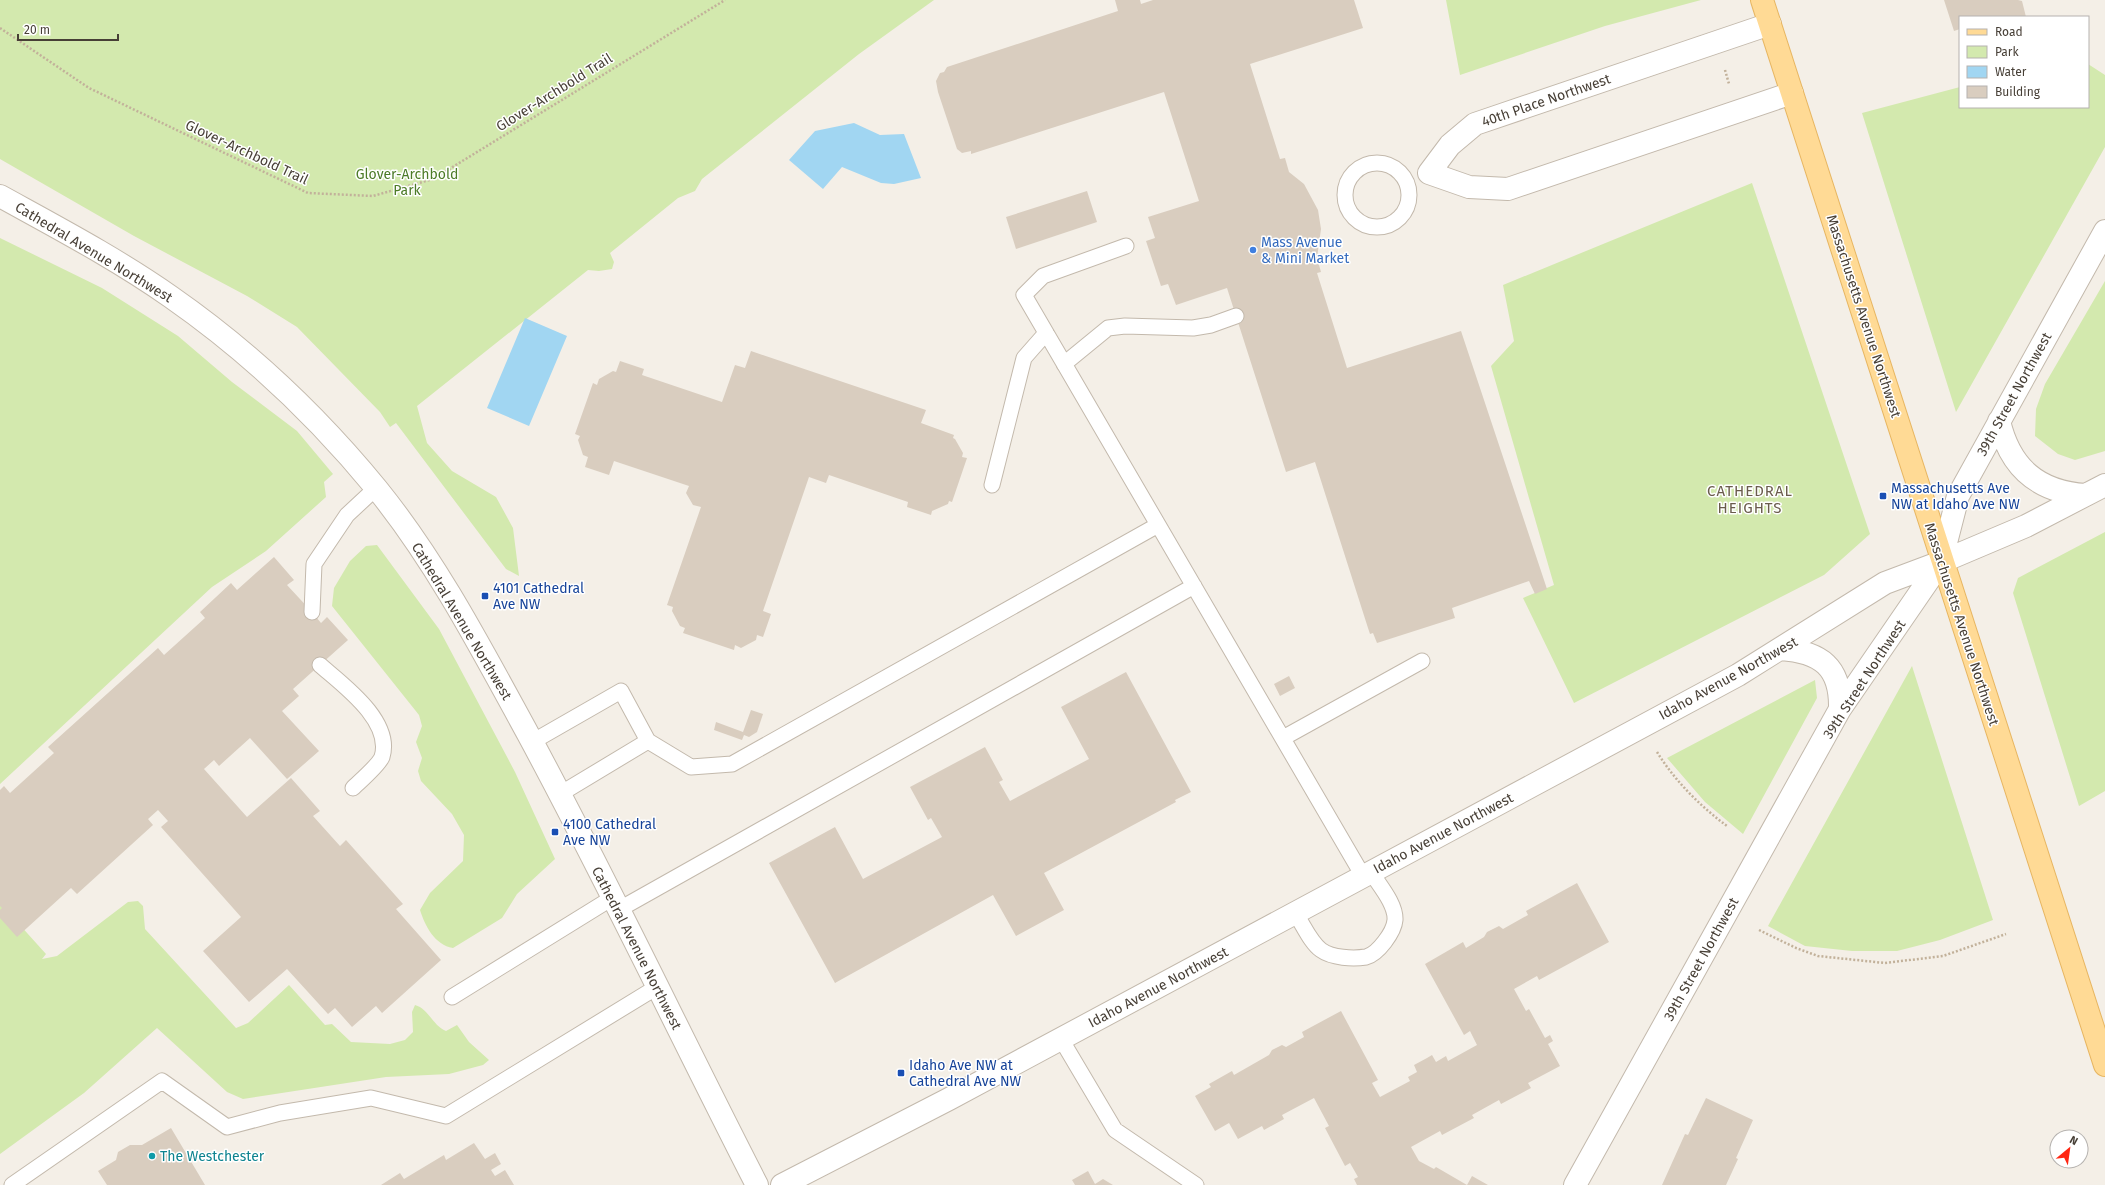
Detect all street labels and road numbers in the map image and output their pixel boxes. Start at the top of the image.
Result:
street label: Glover-Archbold Trail [493,50,616,135]
street label: 40th Place Northwest [1479,70,1614,131]
street label: Glover-Archbold Trail [183,116,311,188]
street label: Cathedral Avenue Northwest [12,199,176,307]
street label: Massachusetts Avenue Northwest [1823,213,1905,421]
street label: 39th Street Northwest [1973,329,2056,459]
street label: Massachusetts Avenue Northwest [1921,521,2003,729]
street label: Cathedral Avenue Northwest [408,539,516,704]
street label: 39th Street Northwest [1820,616,1910,742]
street label: Idaho Avenue Northwest [1656,633,1801,724]
street label: Idaho Avenue Northwest [1370,789,1517,878]
street label: Cathedral Avenue Northwest [588,864,686,1033]
street label: 39th Street Northwest [1660,894,1743,1024]
street label: Idaho Avenue Northwest [1085,943,1232,1032]

